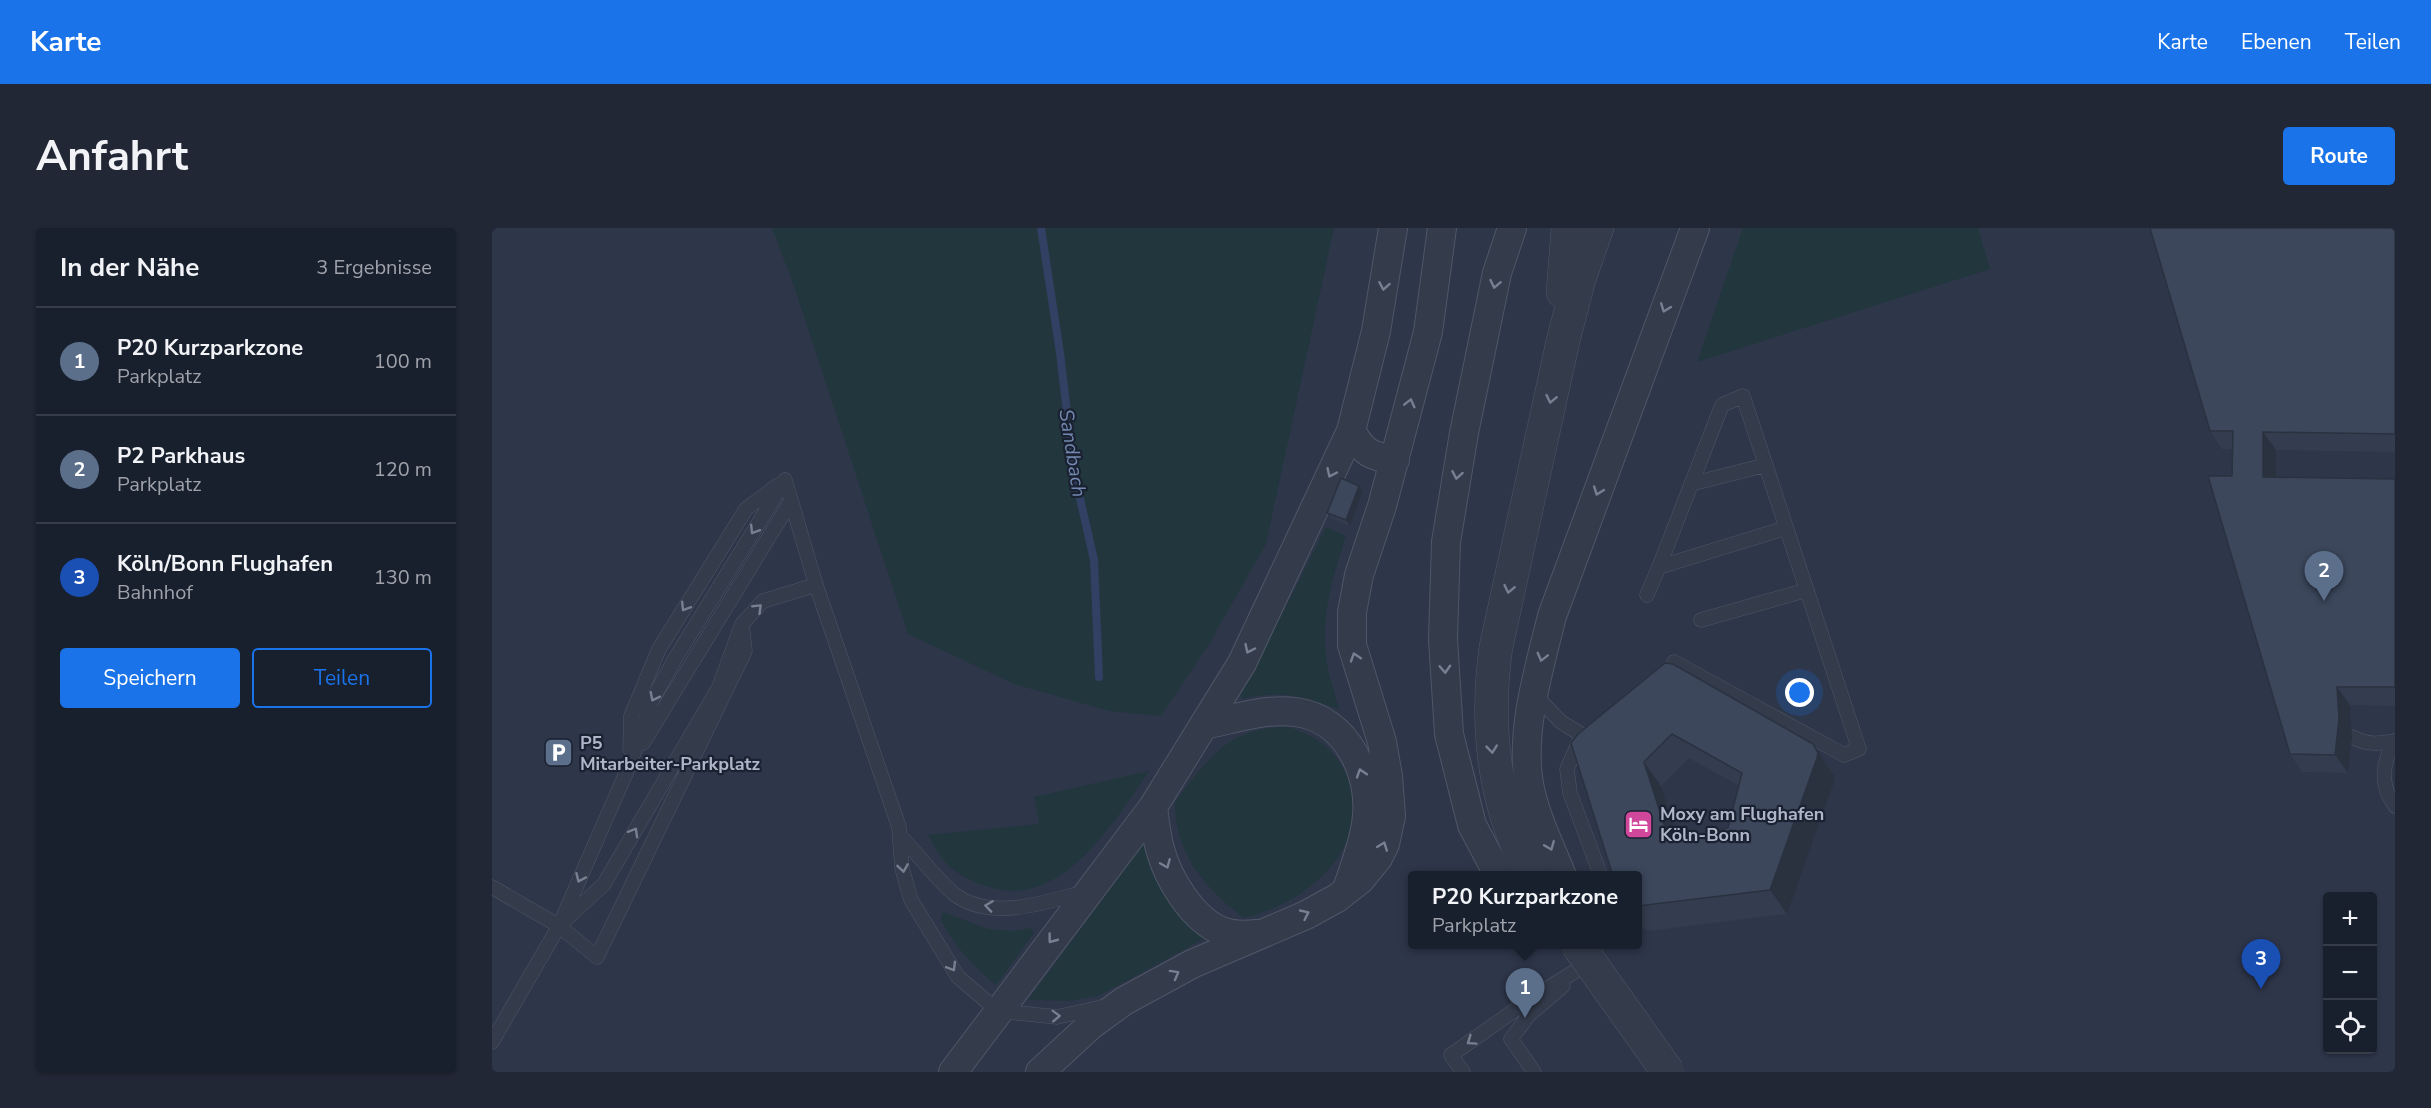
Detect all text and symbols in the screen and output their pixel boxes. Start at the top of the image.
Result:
text: Karte [30,23,101,61]
text: Karte [2157,28,2208,56]
text: Ebenen [2241,28,2312,56]
text: Teilen [2345,28,2401,56]
button: Route [2283,127,2395,185]
text: Anfahrt [36,128,188,185]
text: In der Nähe [60,250,199,285]
text: 3 Ergebnisse [316,254,432,281]
one-way arrow [1489,279,1502,289]
one-way arrow [1378,280,1391,290]
one-way arrow [1660,302,1673,313]
text: P20 Kurzparkzone [117,333,303,363]
text: 1 [74,348,86,375]
text: 100 m [374,348,432,375]
text: Parkplatz [117,363,201,390]
one-way arrow [1545,393,1558,403]
one-way arrow [1402,398,1415,408]
water label: Sandbach [1052,407,1093,499]
text: P2 Parkhaus [117,441,245,471]
text: 2 [74,456,86,483]
text: 120 m [374,456,432,483]
one-way arrow [1327,466,1339,477]
one-way arrow [1451,470,1464,480]
text: Parkplatz [117,471,201,498]
one-way arrow [1592,485,1605,496]
one-way arrow [750,524,762,534]
text: Köln/Bonn Flughafen [117,549,333,579]
pin: 2 [2304,552,2344,601]
text: 3 [74,564,86,591]
text: 130 m [374,564,432,591]
text: Bahnhof [117,579,193,606]
one-way arrow [1503,584,1516,594]
one-way arrow [681,601,693,611]
one-way arrow [750,604,761,615]
one-way arrow [1244,643,1256,654]
button: Speichern [60,648,240,708]
button: Teilen [252,648,432,708]
one-way arrow [1536,651,1549,661]
one-way arrow [1350,652,1363,663]
one-way arrow [1438,664,1451,674]
your location [1785,678,1814,707]
one-way arrow [650,691,661,702]
place label: P5 Mitarbeiter-Parkplatz [580,731,760,776]
parking icon: P5 Mitarbeiter-Parkplatz [543,737,575,769]
one-way arrow [1485,745,1498,754]
one-way arrow [1356,768,1369,779]
place label: Moxy am Flughafen Köln-Bonn [1660,802,1824,847]
hotel icon: Moxy am Flughafen Köln-Bonn [1623,808,1655,840]
one-way arrow [627,828,639,838]
one-way arrow [1543,840,1555,851]
one-way arrow [1375,841,1388,852]
one-way arrow [1158,857,1170,868]
one-way arrow [896,863,909,873]
one-way arrow [575,871,587,882]
popup [1408,871,1642,949]
text: P20 Kurzparkzone [1432,882,1618,912]
map controls [2323,892,2377,1054]
button: + [2323,892,2377,946]
one-way arrow [984,900,993,912]
one-way arrow [1299,910,1310,922]
text: Parkplatz [1432,912,1516,939]
one-way arrow [1048,932,1059,943]
pin: 3 [2242,940,2280,989]
button: − [2323,946,2377,1000]
one-way arrow [945,961,957,971]
pin: 1 [1506,968,1544,1018]
one-way arrow [1169,969,1180,981]
button: locate [2323,1000,2377,1054]
one-way arrow [1052,1010,1061,1022]
one-way arrow [1467,1034,1478,1045]

